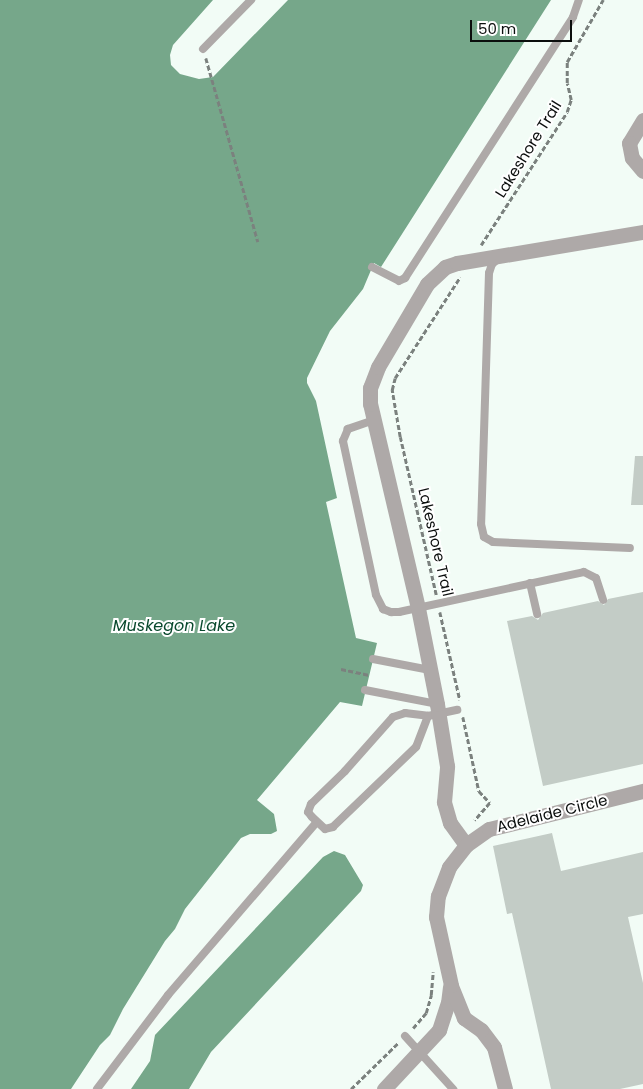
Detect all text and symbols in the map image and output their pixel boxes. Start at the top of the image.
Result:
scale bar [473,10,576,42]
text: 50 m [478,18,516,39]
street label: Lakeshore Trail [491,97,565,201]
street label: Lakeshore Trail [415,486,457,598]
water label: Muskegon Lake [113,616,235,636]
street label: Adelaide Circle [495,791,609,835]

